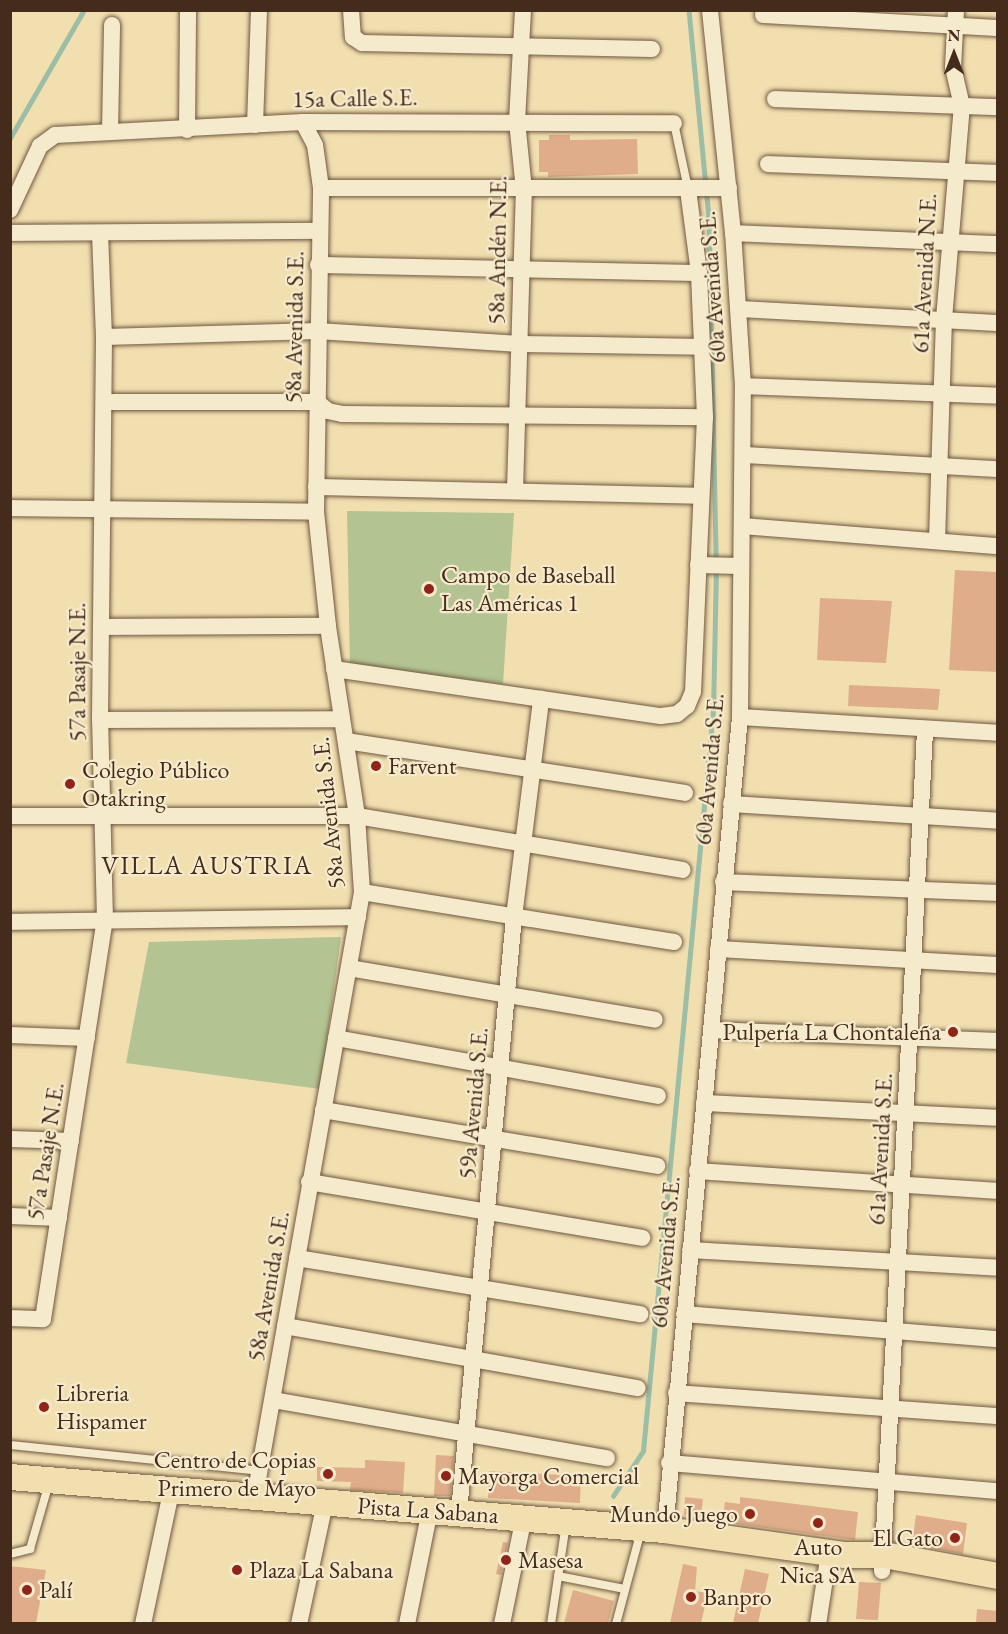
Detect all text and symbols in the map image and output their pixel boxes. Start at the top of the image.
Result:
north arrow [924,24,984,84]
text: N [948,25,960,46]
street label: 15a Calle S.E. [292,83,418,113]
street label: 58a Andén N.E. [481,175,513,325]
street label: 61a Avenida N.E. [905,192,943,354]
street label: 60a Avenida S.E. [692,210,732,364]
street label: 58a Avenida S.E. [278,251,310,403]
place label: Campo de Baseball Las Américas 1 [441,561,615,617]
marker: Campo de Baseball Las Américas 1 [422,582,436,596]
street label: 57a Pasaje N.E. [63,602,91,742]
street label: 60a Avenida S.E. [688,692,730,846]
street label: 58a Avenida S.E. [306,736,350,890]
place label: Farvent [388,752,457,780]
place label: Colegio Público Otakring [82,756,229,812]
marker: Farvent [369,759,383,773]
marker: Colegio Público Otakring [63,777,77,791]
district label: VILLA AUSTRIA [101,850,313,882]
place label: Pulpería La Chontaleña [722,1018,941,1046]
marker: Pulpería La Chontaleña [946,1025,960,1039]
street label: 59a Avenida S.E. [452,1026,494,1180]
street label: 61a Avenida S.E. [862,1072,898,1226]
street label: 57a Pasaje N.E. [20,1080,70,1222]
street label: 60a Avenida S.E. [644,1175,686,1329]
street label: 58a Avenida S.E. [241,1208,295,1364]
place label: Libreria Hispamer [56,1379,147,1435]
marker: Libreria Hispamer [37,1400,51,1414]
place label: Centro de Copias Primero de Mayo [154,1446,316,1502]
place label: Mayorga Comercial [458,1462,639,1490]
marker: Centro de Copias Primero de Mayo [321,1467,335,1481]
marker: Mayorga Comercial [439,1469,453,1483]
street label: Pista La Sabana [356,1491,500,1529]
place label: Mundo Juego [610,1500,738,1528]
marker: Mundo Juego [743,1507,757,1521]
marker: Auto Nica SA [811,1516,825,1530]
place label: El Gato [872,1524,943,1552]
marker: El Gato [948,1531,962,1545]
place label: Auto Nica SA [780,1533,856,1589]
place label: Masesa [518,1546,583,1574]
marker: Masesa [499,1553,513,1567]
place label: Plaza La Sabana [249,1556,393,1584]
marker: Plaza La Sabana [230,1563,244,1577]
place label: Palí [39,1576,72,1604]
marker: Palí [20,1583,34,1597]
place label: Banpro [703,1583,772,1611]
marker: Banpro [684,1590,698,1604]

